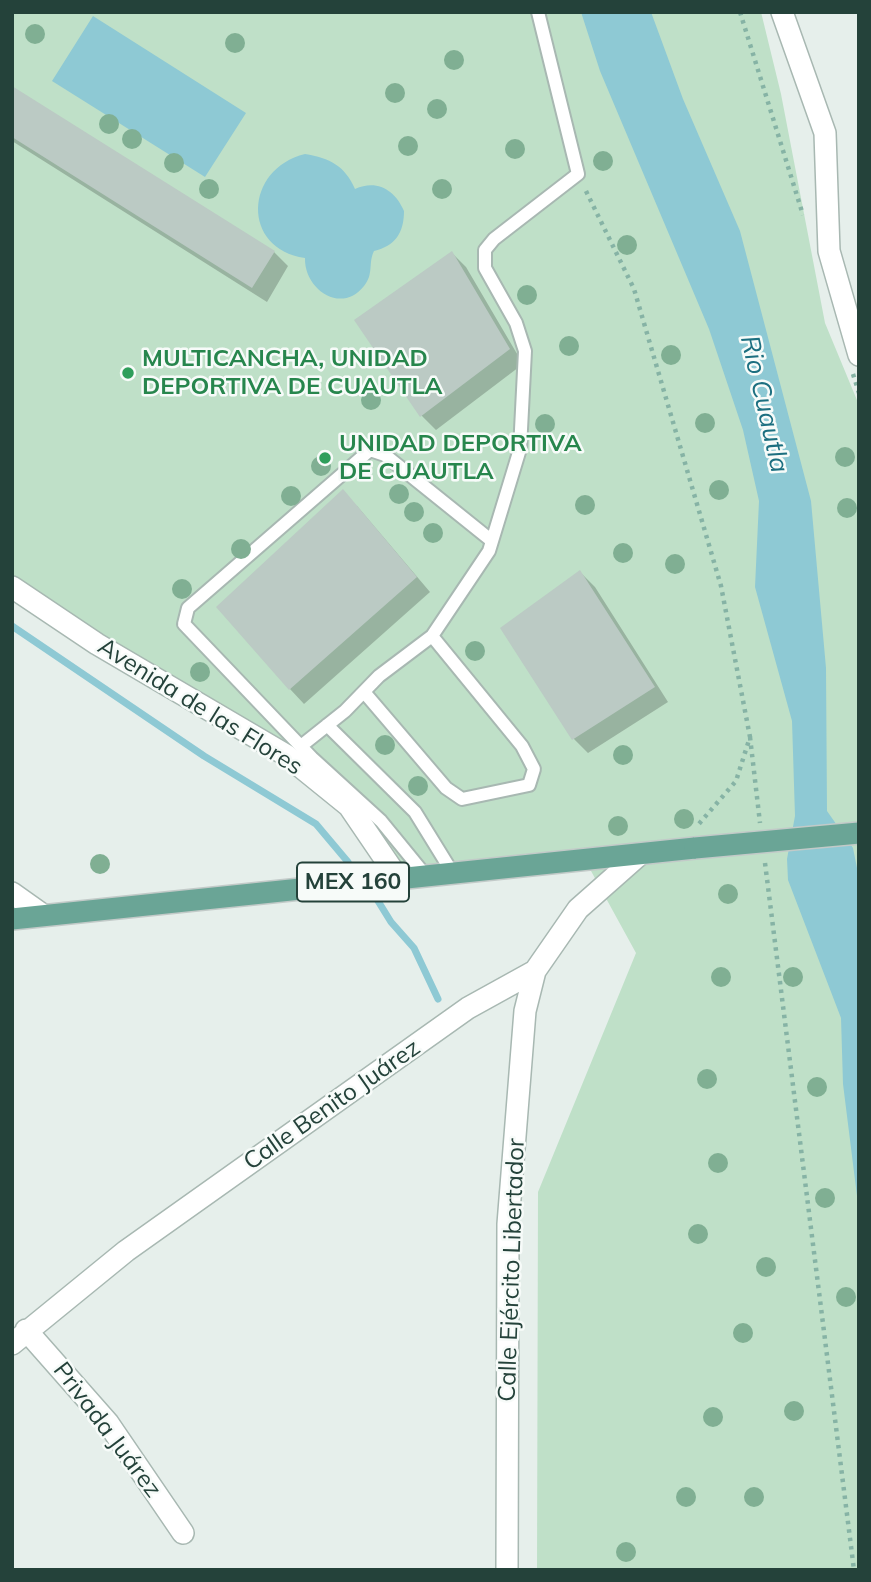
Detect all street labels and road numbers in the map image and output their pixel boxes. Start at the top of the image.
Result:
street label: Avenida de las Flores [92,632,308,782]
road number: MEX 160 [297,862,409,902]
street label: Calle Benito Juárez [238,1033,426,1177]
street label: Calle Ejército Libertador [493,1138,531,1402]
street label: Privada Juárez [47,1357,167,1503]

